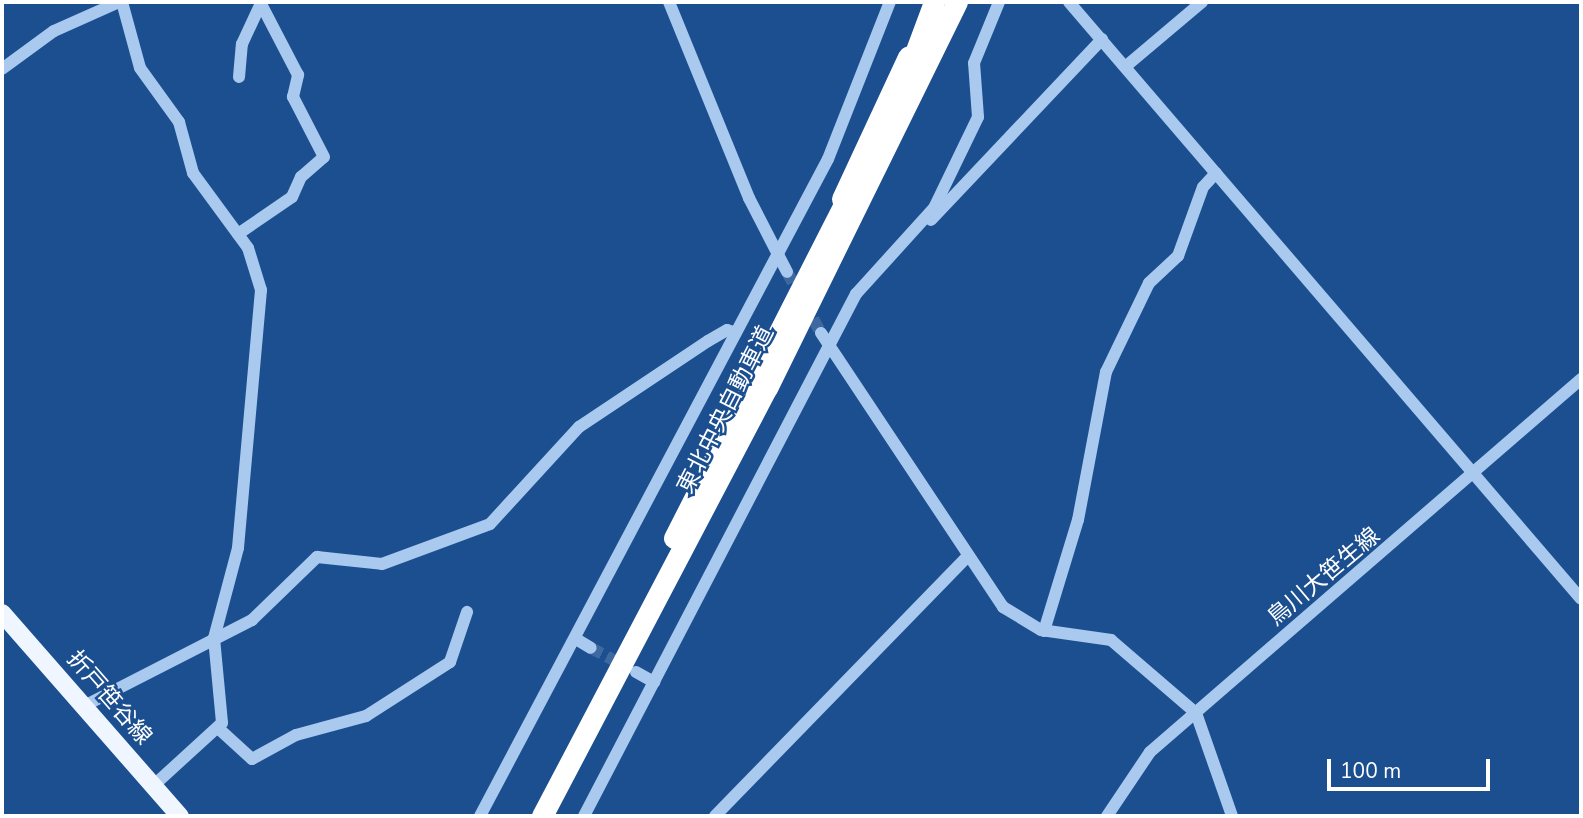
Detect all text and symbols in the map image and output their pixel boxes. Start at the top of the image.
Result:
street label: 東北中央自動車道 [672,322,780,498]
street label: 鳥川大笹生線 [1262,522,1386,632]
street label: 折戸笹谷線 [61,646,157,750]
scale bar [1331,744,1494,788]
text: 100 m [1340,757,1401,785]

